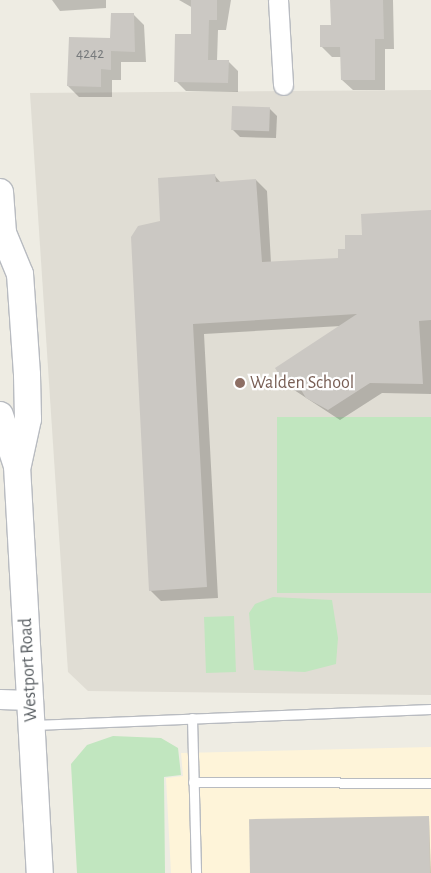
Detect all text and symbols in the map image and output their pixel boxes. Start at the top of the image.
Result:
house number: 4242 [76,45,104,63]
place label: Walden School [250,372,354,394]
marker: Walden School [234,377,246,389]
street label: Westport Road [15,617,43,723]

